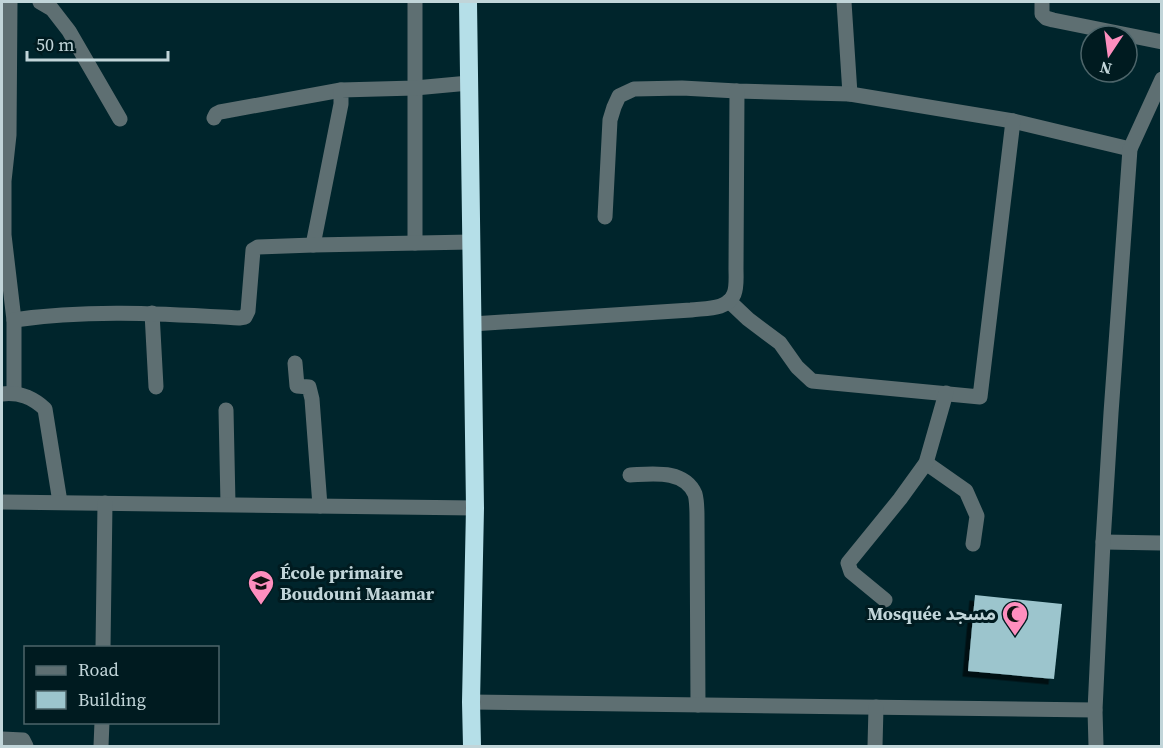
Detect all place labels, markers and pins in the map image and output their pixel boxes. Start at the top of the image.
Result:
place label: École primaire Boudouni Maamar [280,560,435,606]
school or university icon: École primaire Boudouni Maamar [246,568,276,606]
mosque icon: Mosquée مسجد [1000,599,1030,637]
place label: Mosquée مسجد [867,601,996,626]

